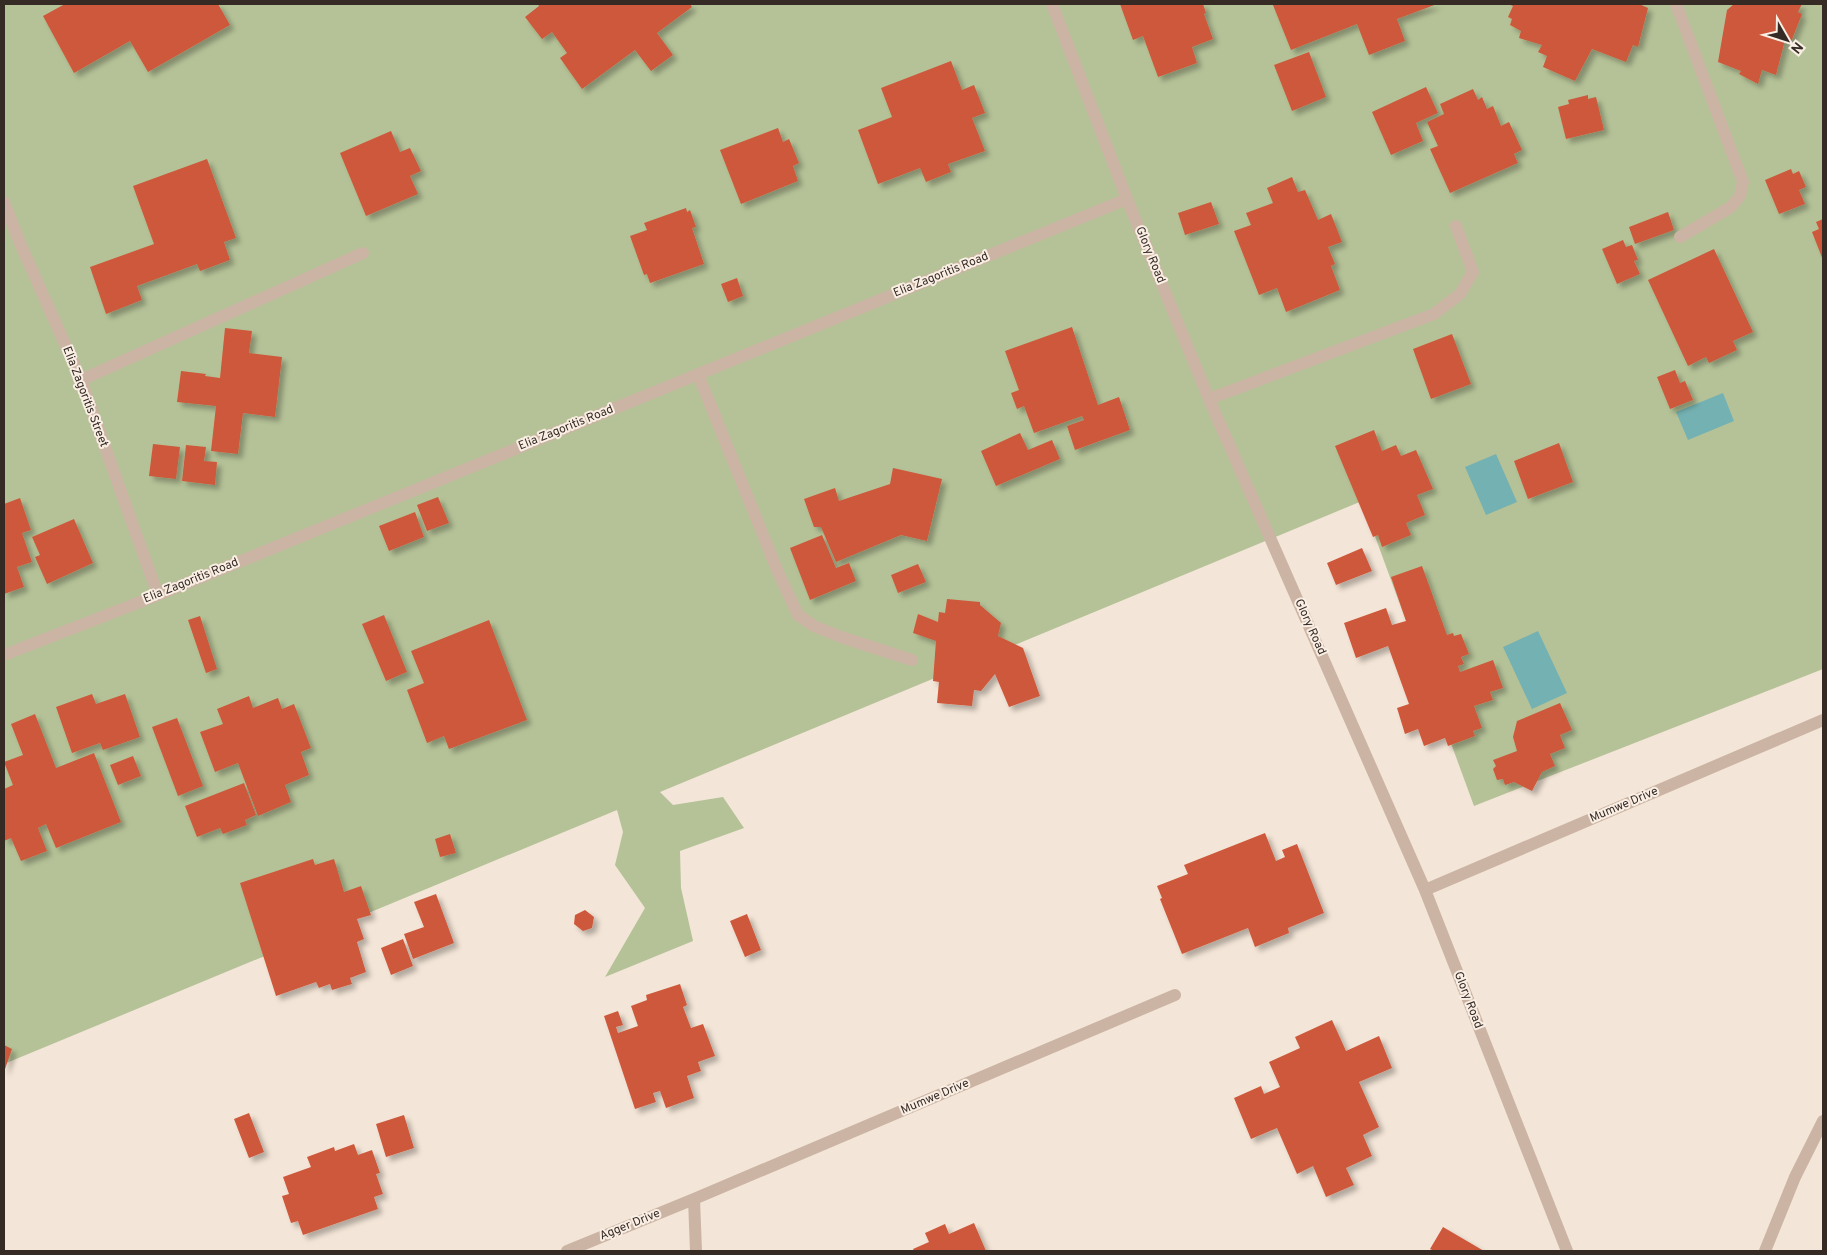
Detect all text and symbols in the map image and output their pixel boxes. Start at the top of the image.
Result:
north arrow [1762,15,1812,65]
text: N [1786,38,1806,56]
street label: Glory Road [1131,224,1169,286]
street label: Elia Zagoritis Road [891,249,991,301]
street label: Elia Zagoritis Street [58,344,112,450]
street label: Elia Zagoritis Road [516,402,616,454]
street label: Elia Zagoritis Road [141,555,241,607]
street label: Glory Road [1291,596,1329,658]
street label: Mumwe Drive [1587,783,1661,827]
street label: Glory Road [1450,969,1486,1031]
street label: Mumwe Drive [898,1075,972,1119]
street label: Agger Drive [597,1206,663,1244]

